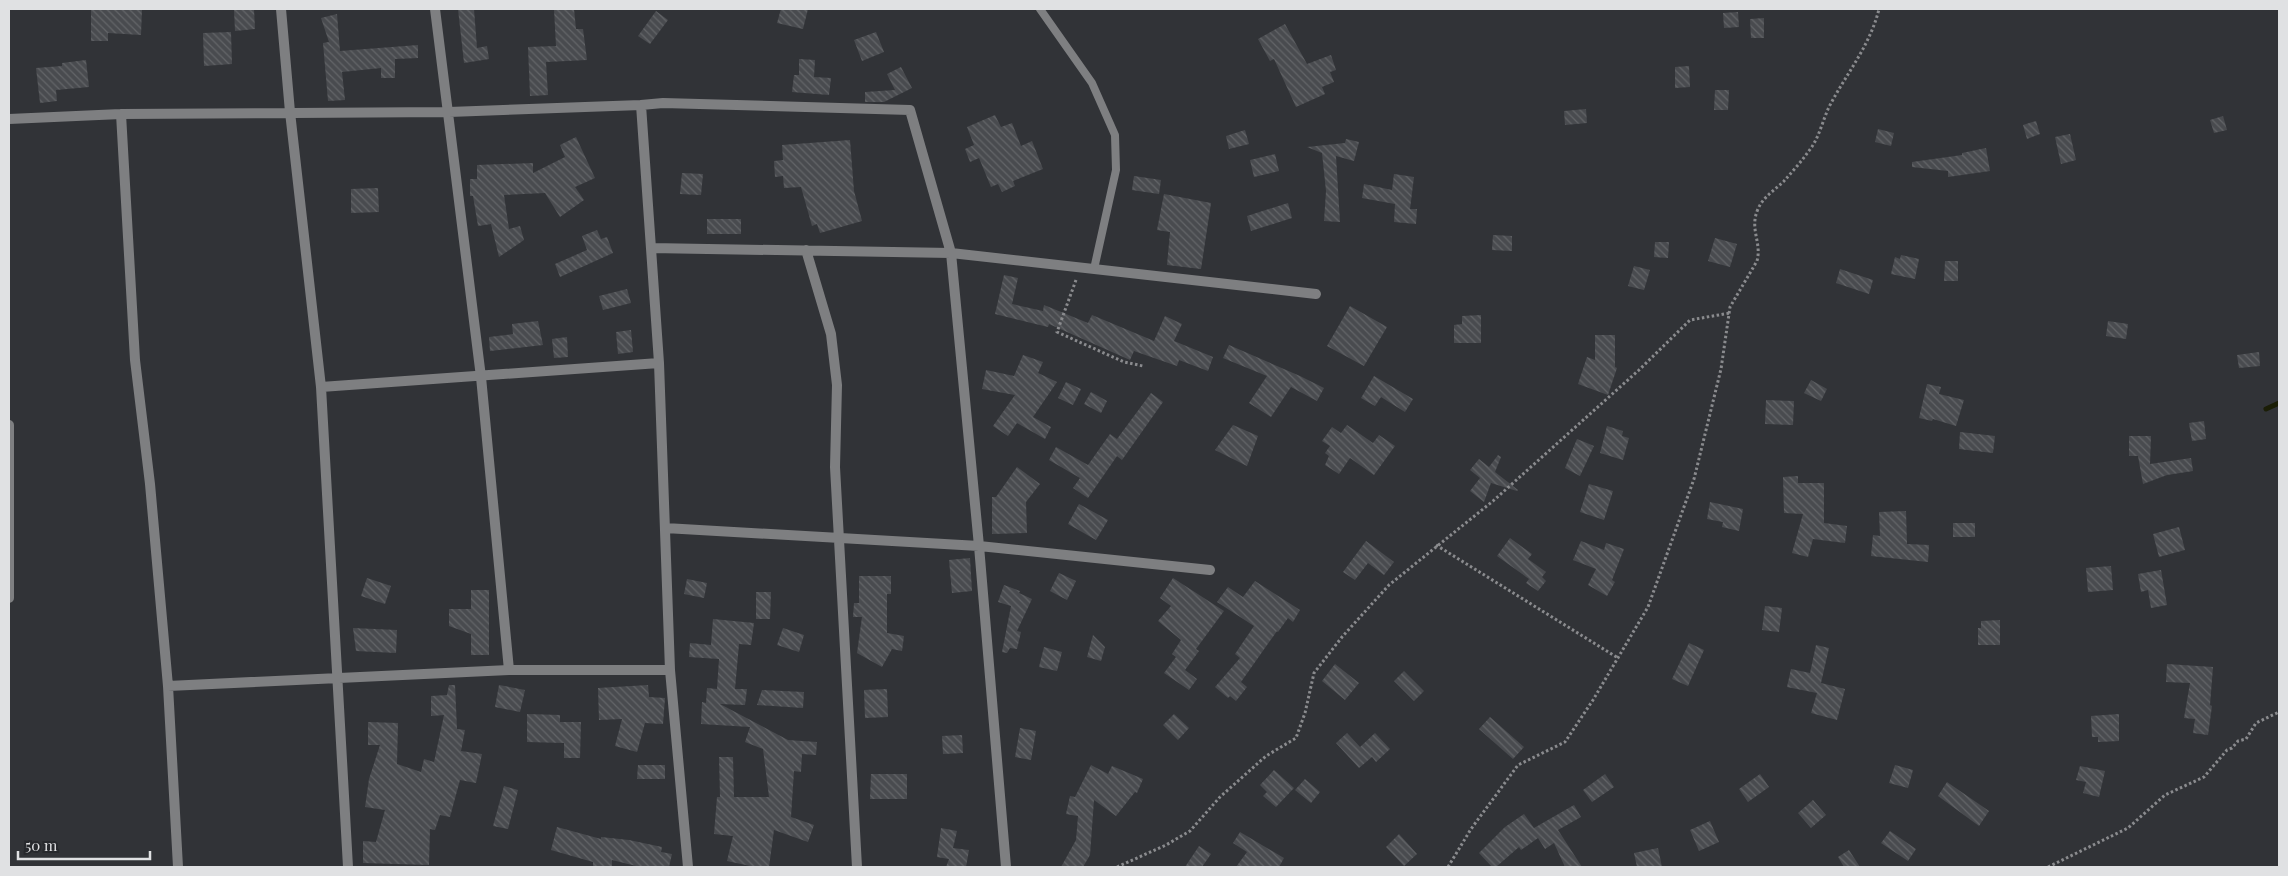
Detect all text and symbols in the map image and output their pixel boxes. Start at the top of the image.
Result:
scale bar [18,828,150,860]
text: 50 m [25,835,58,855]

